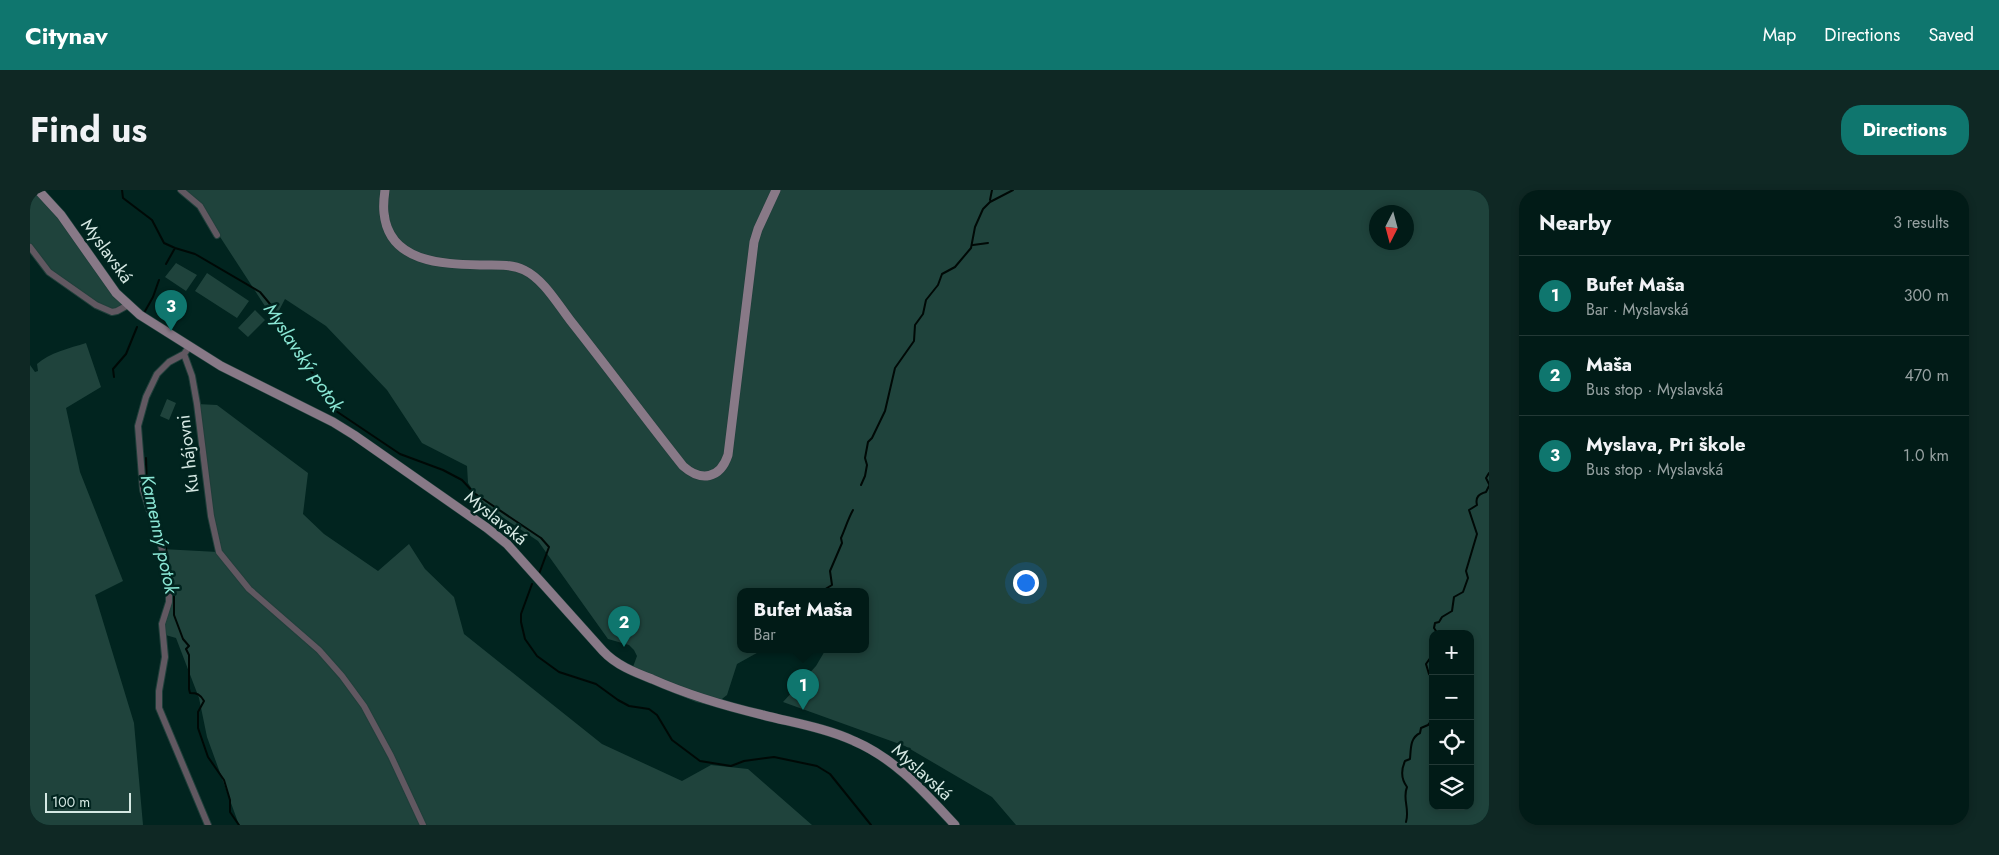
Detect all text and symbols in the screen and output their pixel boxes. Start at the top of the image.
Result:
text: Citynav [25,18,108,53]
text: Map [1763,22,1796,48]
text: Directions [1824,22,1900,48]
text: Saved [1928,22,1974,48]
text: Find us [30,105,147,155]
button: Directions [1841,105,1969,155]
north arrow [1369,205,1414,250]
text: Nearby [1539,208,1611,238]
text: 3 results [1893,211,1949,234]
street label: Myslavská [75,213,139,289]
text: Bufet Maša [1586,271,1685,298]
text: 1 [1551,284,1559,307]
text: 300 m [1904,284,1949,307]
pin: 3 [155,290,187,331]
water label: Myslavský potok [257,297,351,418]
text: Bar · Myslavská [1586,298,1689,321]
text: Maša [1586,351,1632,378]
text: 2 [1550,364,1560,387]
text: 470 m [1904,364,1949,387]
text: Bus stop · Myslavská [1586,378,1723,401]
street label: Ku hájovni [170,413,206,495]
text: Myslava, Pri škole [1586,431,1746,458]
text: 3 [1550,444,1560,467]
text: 1.0 km [1903,444,1949,467]
text: Bus stop · Myslavská [1586,458,1723,481]
water label: Kamenný potok [134,472,185,597]
street label: Myslavská [459,485,533,551]
your location [1013,570,1039,596]
popup [737,588,869,653]
text: Bufet Maša [754,596,852,623]
pin: 2 [608,606,640,647]
text: Bar [754,623,776,646]
map controls [1429,630,1474,810]
button: + [1429,630,1474,675]
pin: 1 [787,669,819,710]
button: − [1429,675,1474,720]
button: locate [1429,720,1474,765]
street label: Myslavská [886,737,958,807]
button: layers [1429,765,1474,810]
scale bar [45,790,131,813]
text: 100 m [52,792,90,812]

